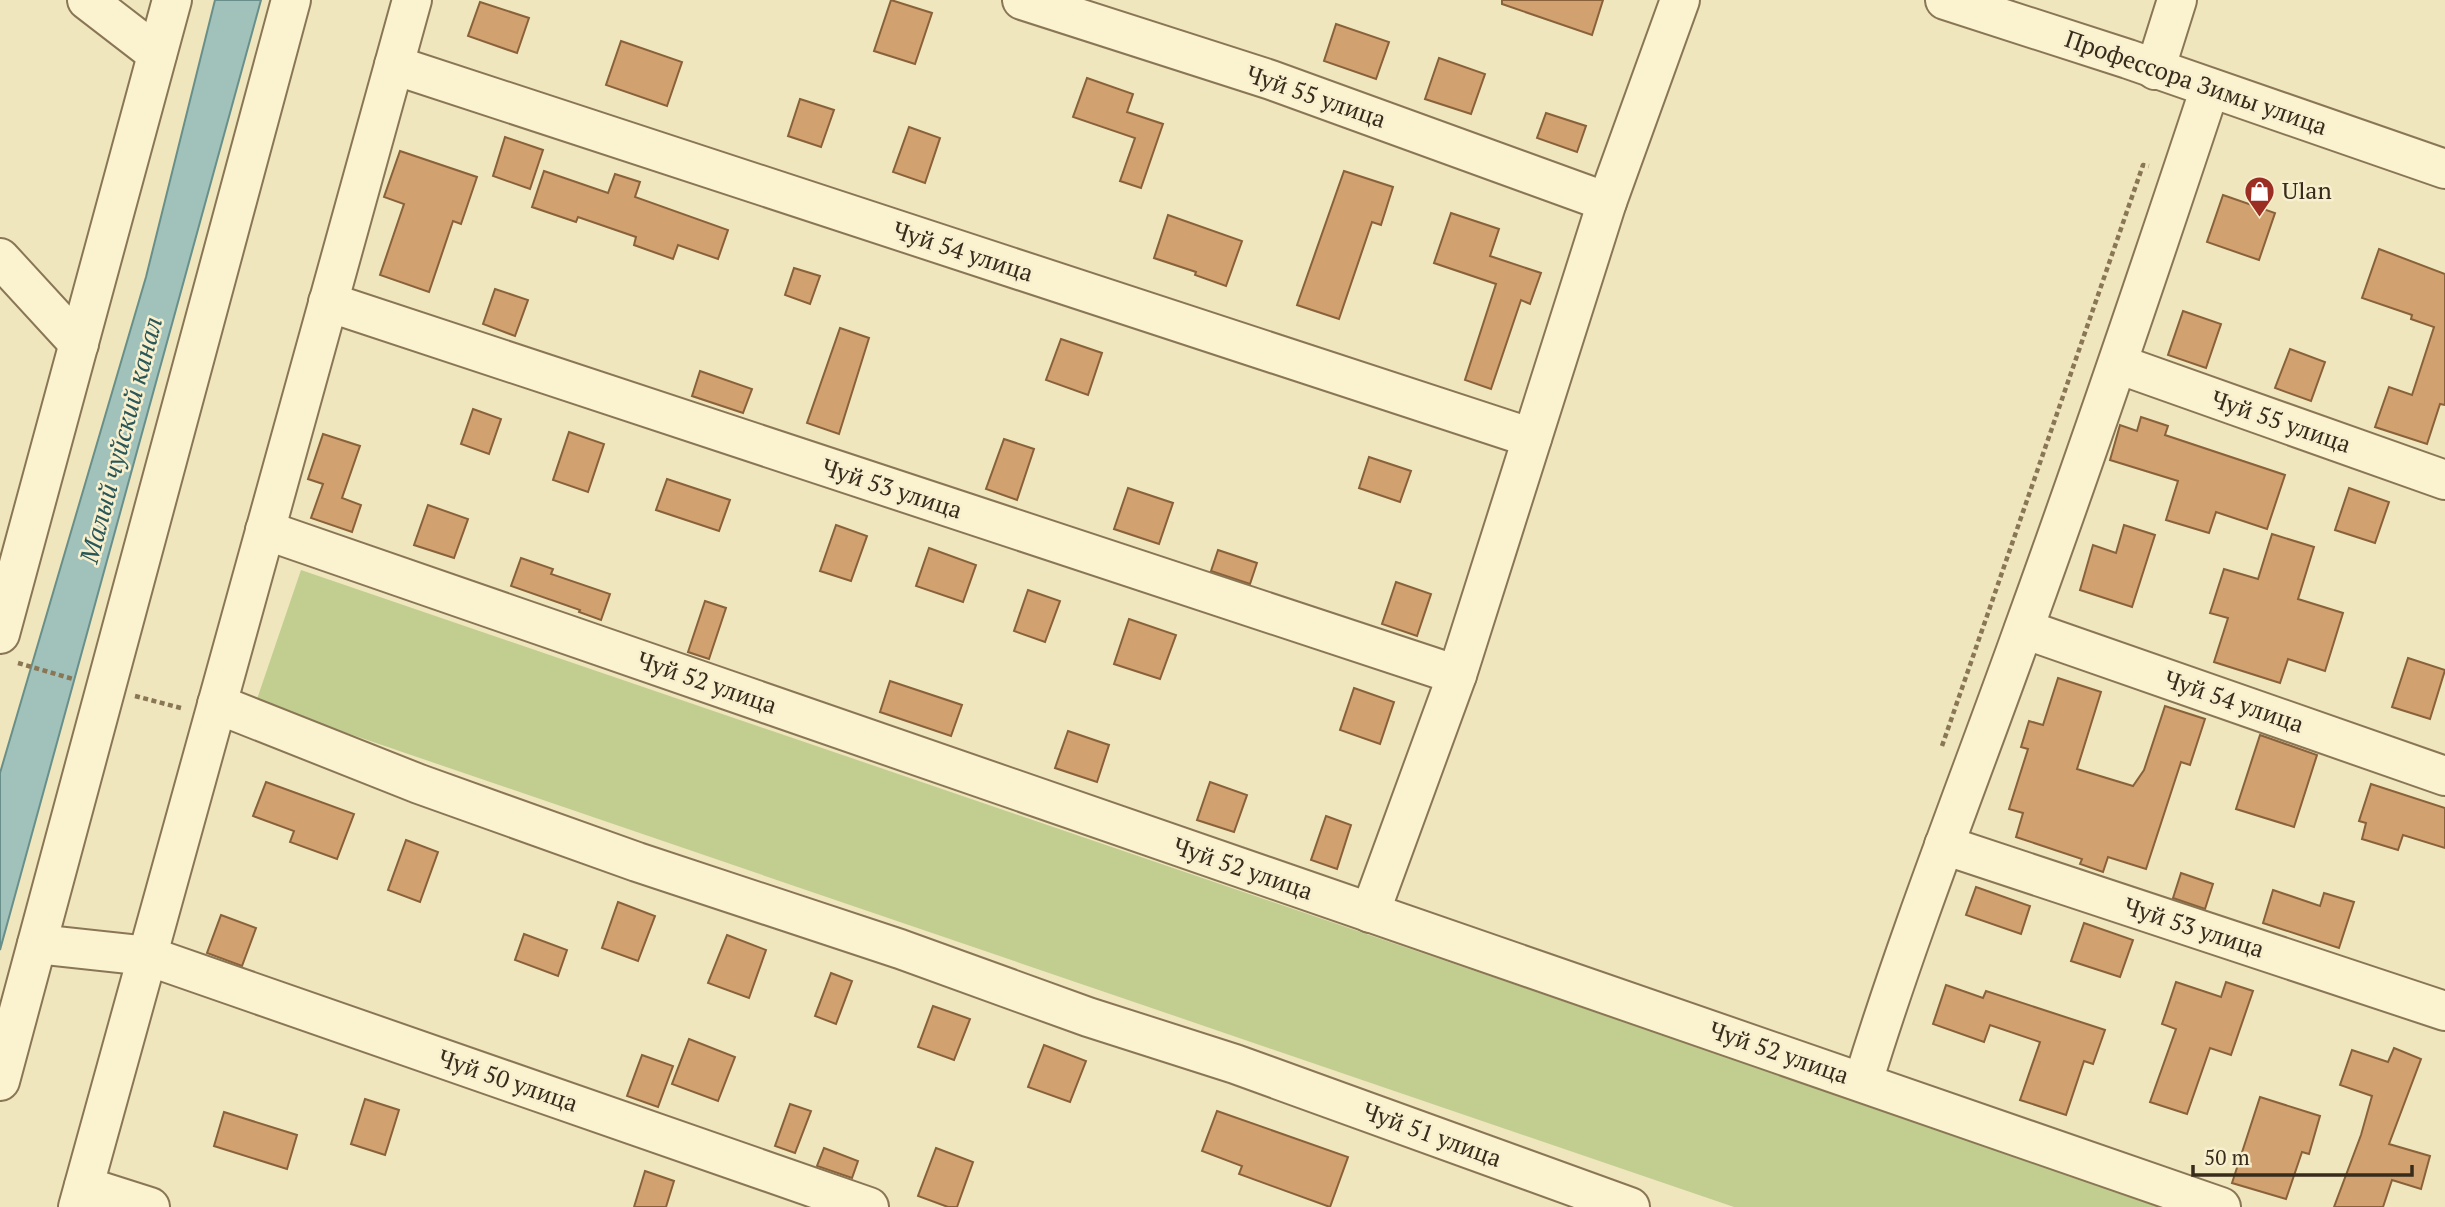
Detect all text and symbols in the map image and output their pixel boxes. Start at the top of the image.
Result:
street label: Профессора Зимы улица [2061,22,2332,142]
street label: Чуй 55 улица [1242,57,1390,135]
shop icon: Ulan [2242,174,2276,218]
place label: Ulan [2282,174,2332,206]
street label: Чуй 54 улица [889,213,1037,289]
water label: Малый чуйский канал [71,313,169,568]
street label: Чуй 55 улица [2207,382,2355,460]
street label: Чуй 53 улица [818,450,966,526]
street label: Чуй 52 улица [633,643,781,721]
street label: Чуй 54 улица [2160,662,2308,740]
street label: Чуй 52 улица [1169,829,1317,907]
street label: Чуй 53 улица [2120,889,2268,965]
street label: Чуй 52 улица [1705,1013,1853,1091]
street label: Чуй 50 улица [434,1041,582,1119]
street label: Чуй 51 улица [1359,1094,1506,1174]
scale bar [2193,1134,2412,1178]
text: 50 m [2204,1143,2250,1171]

